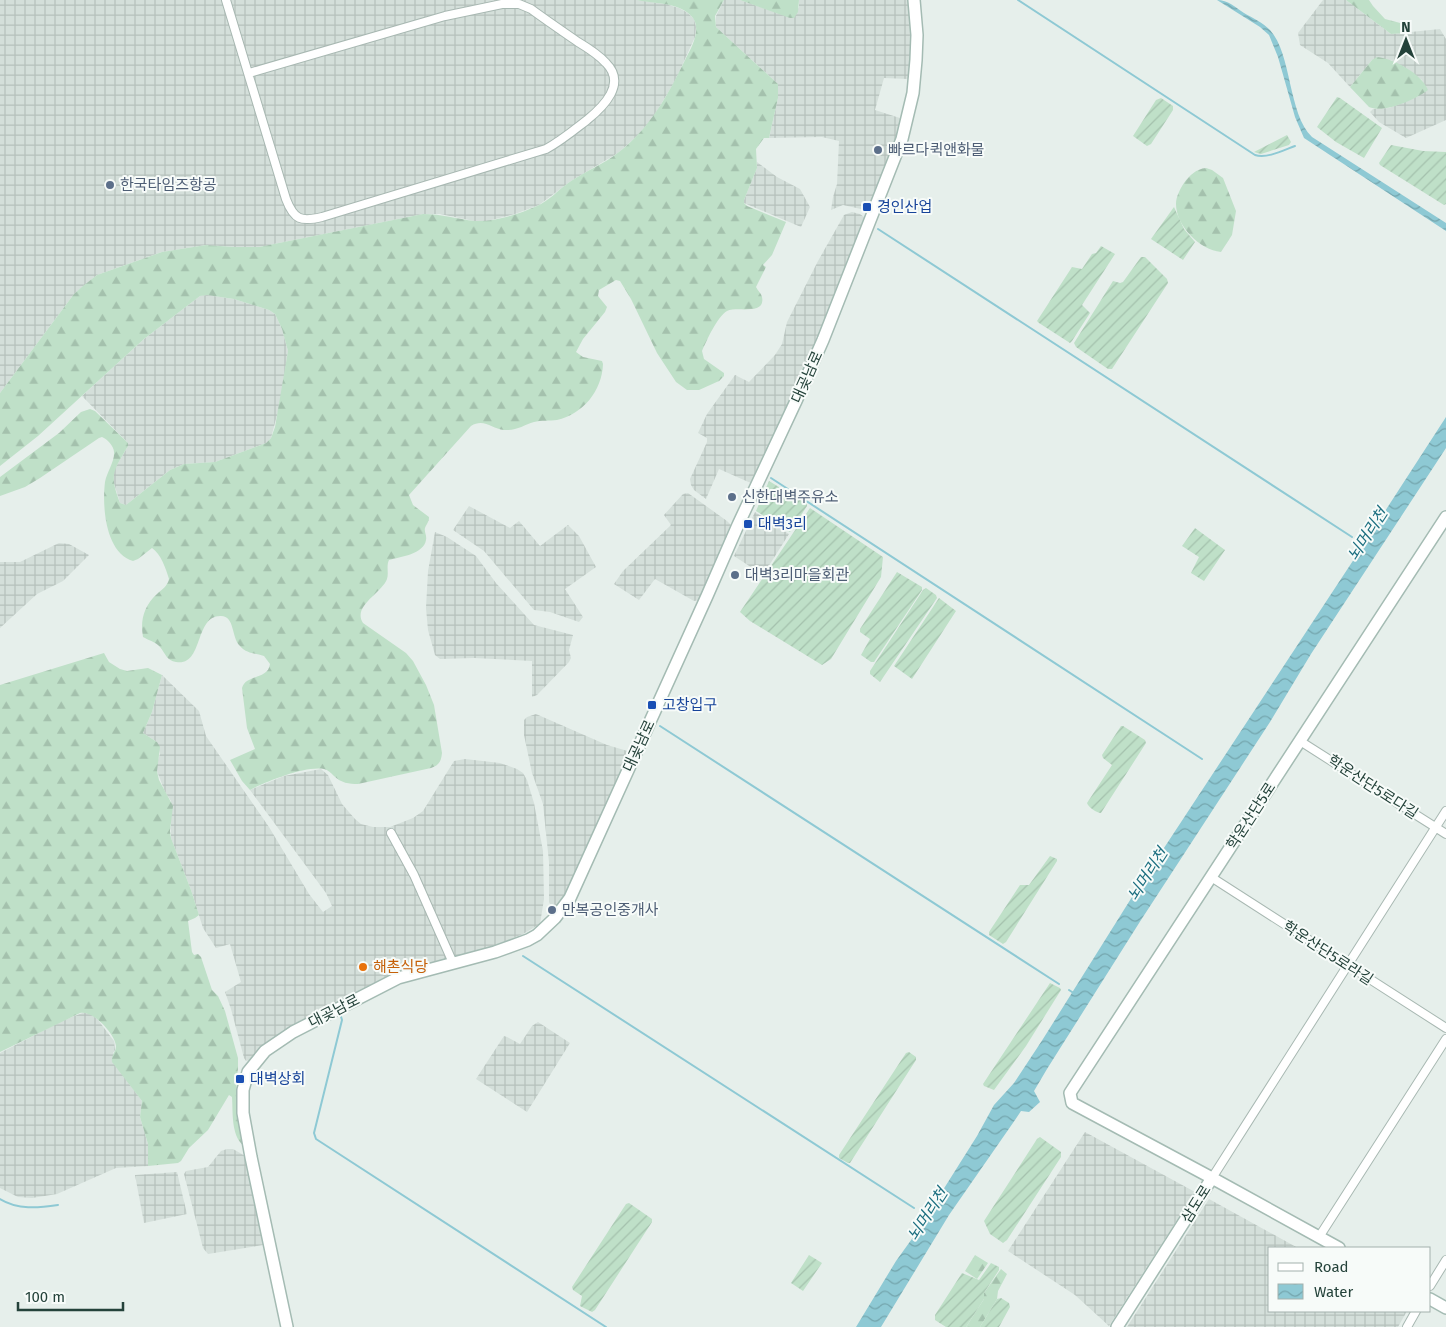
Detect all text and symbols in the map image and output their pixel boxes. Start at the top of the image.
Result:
north arrow [1381,15,1431,65]
text: N [1401,19,1411,36]
place label: 빠르다퀵앤화물 [888,141,985,159]
marker: 빠르다퀵앤화물 [872,144,884,156]
place label: 한국타임즈항공 [120,176,217,194]
marker: 한국타임즈항공 [104,179,116,191]
place label: 경인산업 [877,198,932,216]
marker: 경인산업 [861,201,873,213]
street label: 대곶남로 [788,348,826,406]
place label: 신한대벽주유소 [742,488,839,506]
marker: 신한대벽주유소 [726,491,738,503]
water label: 뇌머리천 [1343,502,1393,564]
place label: 대벽3리 [758,515,807,533]
marker: 대벽3리 [742,518,754,530]
place label: 대벽3리마을회관 [745,566,849,584]
marker: 대벽3리마을회관 [729,569,741,581]
place label: 고창입구 [662,696,717,714]
marker: 고창입구 [646,699,658,711]
street label: 대곶남로 [619,717,659,775]
street label: 학운산단5로다길 [1324,751,1422,823]
street label: 학운산단5로 [1223,779,1279,853]
water label: 뇌머리천 [1123,842,1173,904]
place label: 만복공인중개사 [562,901,659,919]
marker: 만복공인중개사 [546,904,558,916]
street label: 학운산단5로라길 [1279,917,1377,989]
place label: 해촌식당 [373,958,428,976]
marker: 해촌식당 [357,961,369,973]
street label: 대곶남로 [305,990,363,1032]
place label: 대벽상회 [250,1070,305,1088]
marker: 대벽상회 [234,1073,246,1085]
water label: 뇌머리천 [903,1182,953,1244]
street label: 삼도로 [1177,1182,1215,1226]
legend [1268,1247,1431,1312]
text: Road [1314,1258,1349,1276]
scale bar [18,1280,122,1312]
text: Water [1314,1283,1353,1301]
text: 100 m [25,1288,65,1306]

